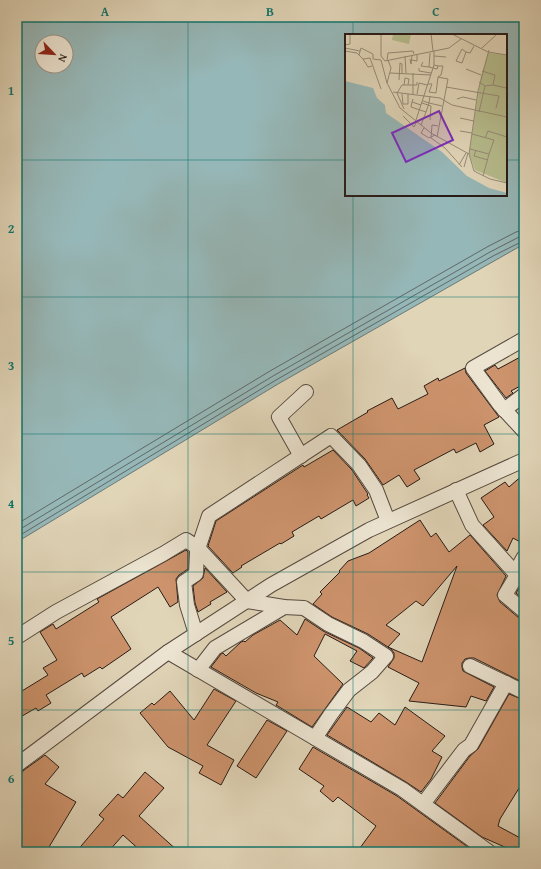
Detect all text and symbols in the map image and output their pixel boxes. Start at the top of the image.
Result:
text: A [101,2,110,21]
text: B [266,2,274,21]
text: C [432,2,440,21]
north arrow [34,34,74,74]
inset map [345,34,507,196]
text: N [54,52,72,66]
text: 1 [8,81,14,100]
text: 2 [8,219,15,238]
text: 3 [8,356,14,375]
text: 4 [8,494,15,513]
text: 5 [8,631,15,650]
text: 6 [8,769,15,788]

